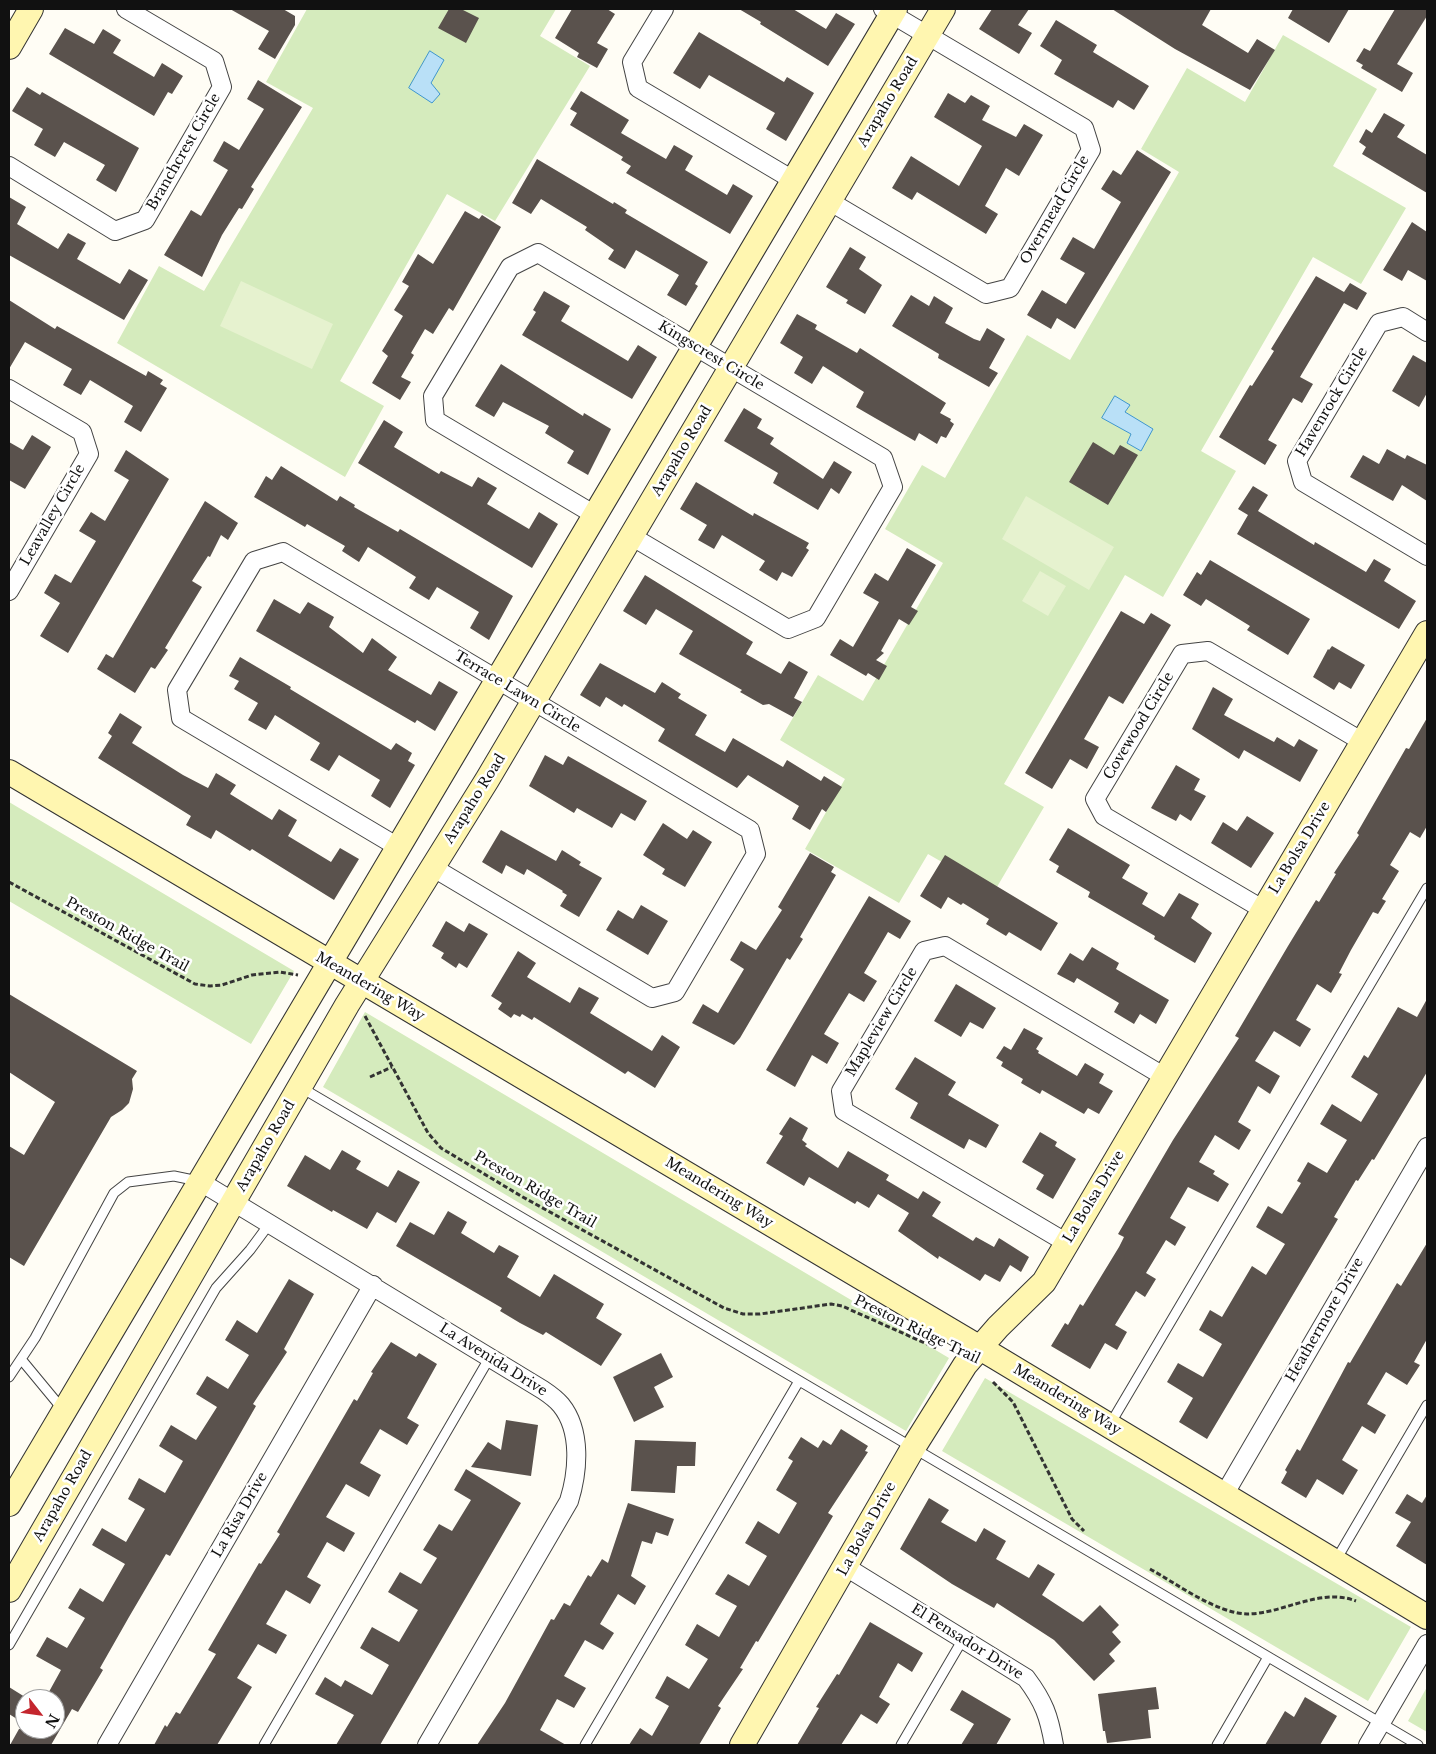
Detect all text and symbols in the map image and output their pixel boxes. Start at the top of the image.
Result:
street label: Arapaho Road [854,54,922,150]
street label: Branchcrest Circle [144,91,224,213]
street label: Overmead Circle [1017,153,1093,267]
street label: Kingscrest Circle [655,318,767,394]
street label: Havenrock Circle [1293,344,1371,460]
street label: Arapaho Road [648,403,716,499]
street label: Leavalley Circle [17,461,89,569]
street label: Terrace Lawn Circle [451,648,583,736]
street label: Covewood Circle [1100,669,1178,783]
street label: Arapaho Road [441,751,509,847]
street label: La Bolsa Drive [1266,799,1334,897]
street label: Preston Ridge Trail [62,894,192,976]
street label: Meandering Way [313,949,427,1025]
street label: Mapleview Circle [843,964,921,1080]
street label: Arapaho Road [233,1097,299,1195]
street label: Preston Ridge Trail [471,1148,599,1232]
street label: La Bolsa Drive [1060,1148,1128,1246]
street label: Meandering Way [662,1154,776,1232]
street label: Heathermore Drive [1283,1255,1367,1385]
street label: Preston Ridge Trail [851,1292,983,1368]
street label: La Avenida Drive [436,1320,550,1400]
street label: Meandering Way [1010,1361,1124,1439]
street label: Arapaho Road [30,1447,96,1545]
street label: La Risa Drive [209,1469,271,1561]
street label: La Bolsa Drive [834,1479,900,1579]
street label: El Pensador Drive [908,1601,1026,1683]
north arrow [15,1689,65,1739]
text: N [41,1711,63,1731]

